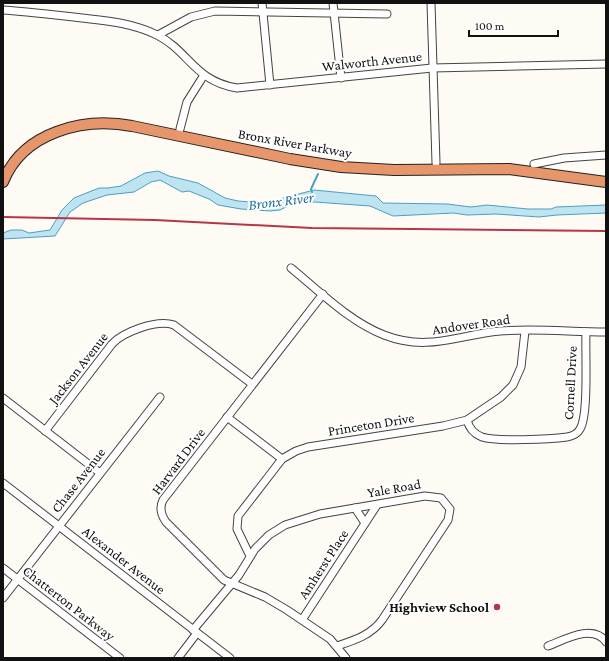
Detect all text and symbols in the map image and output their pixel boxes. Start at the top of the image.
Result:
scale bar [469,12,558,38]
text: 100 m [475,19,505,33]
street label: Walworth Avenue [321,48,423,74]
street label: Bronx River Parkway [237,125,354,161]
water label: Bronx River [247,189,315,213]
street label: Andover Road [431,311,511,337]
street label: Jackson Avenue [44,329,111,409]
street label: Cornell Drive [560,346,580,420]
street label: Princeton Drive [327,409,415,439]
street label: Harvard Drive [148,425,208,497]
street label: Chase Avenue [48,444,108,516]
street label: Yale Road [366,475,423,501]
street label: Alexander Avenue [79,523,169,597]
street label: Amherst Place [295,526,351,602]
street label: Chatterton Parkway [20,562,118,644]
place label: Highview School [389,599,489,615]
marker: Highview School [492,602,502,612]

